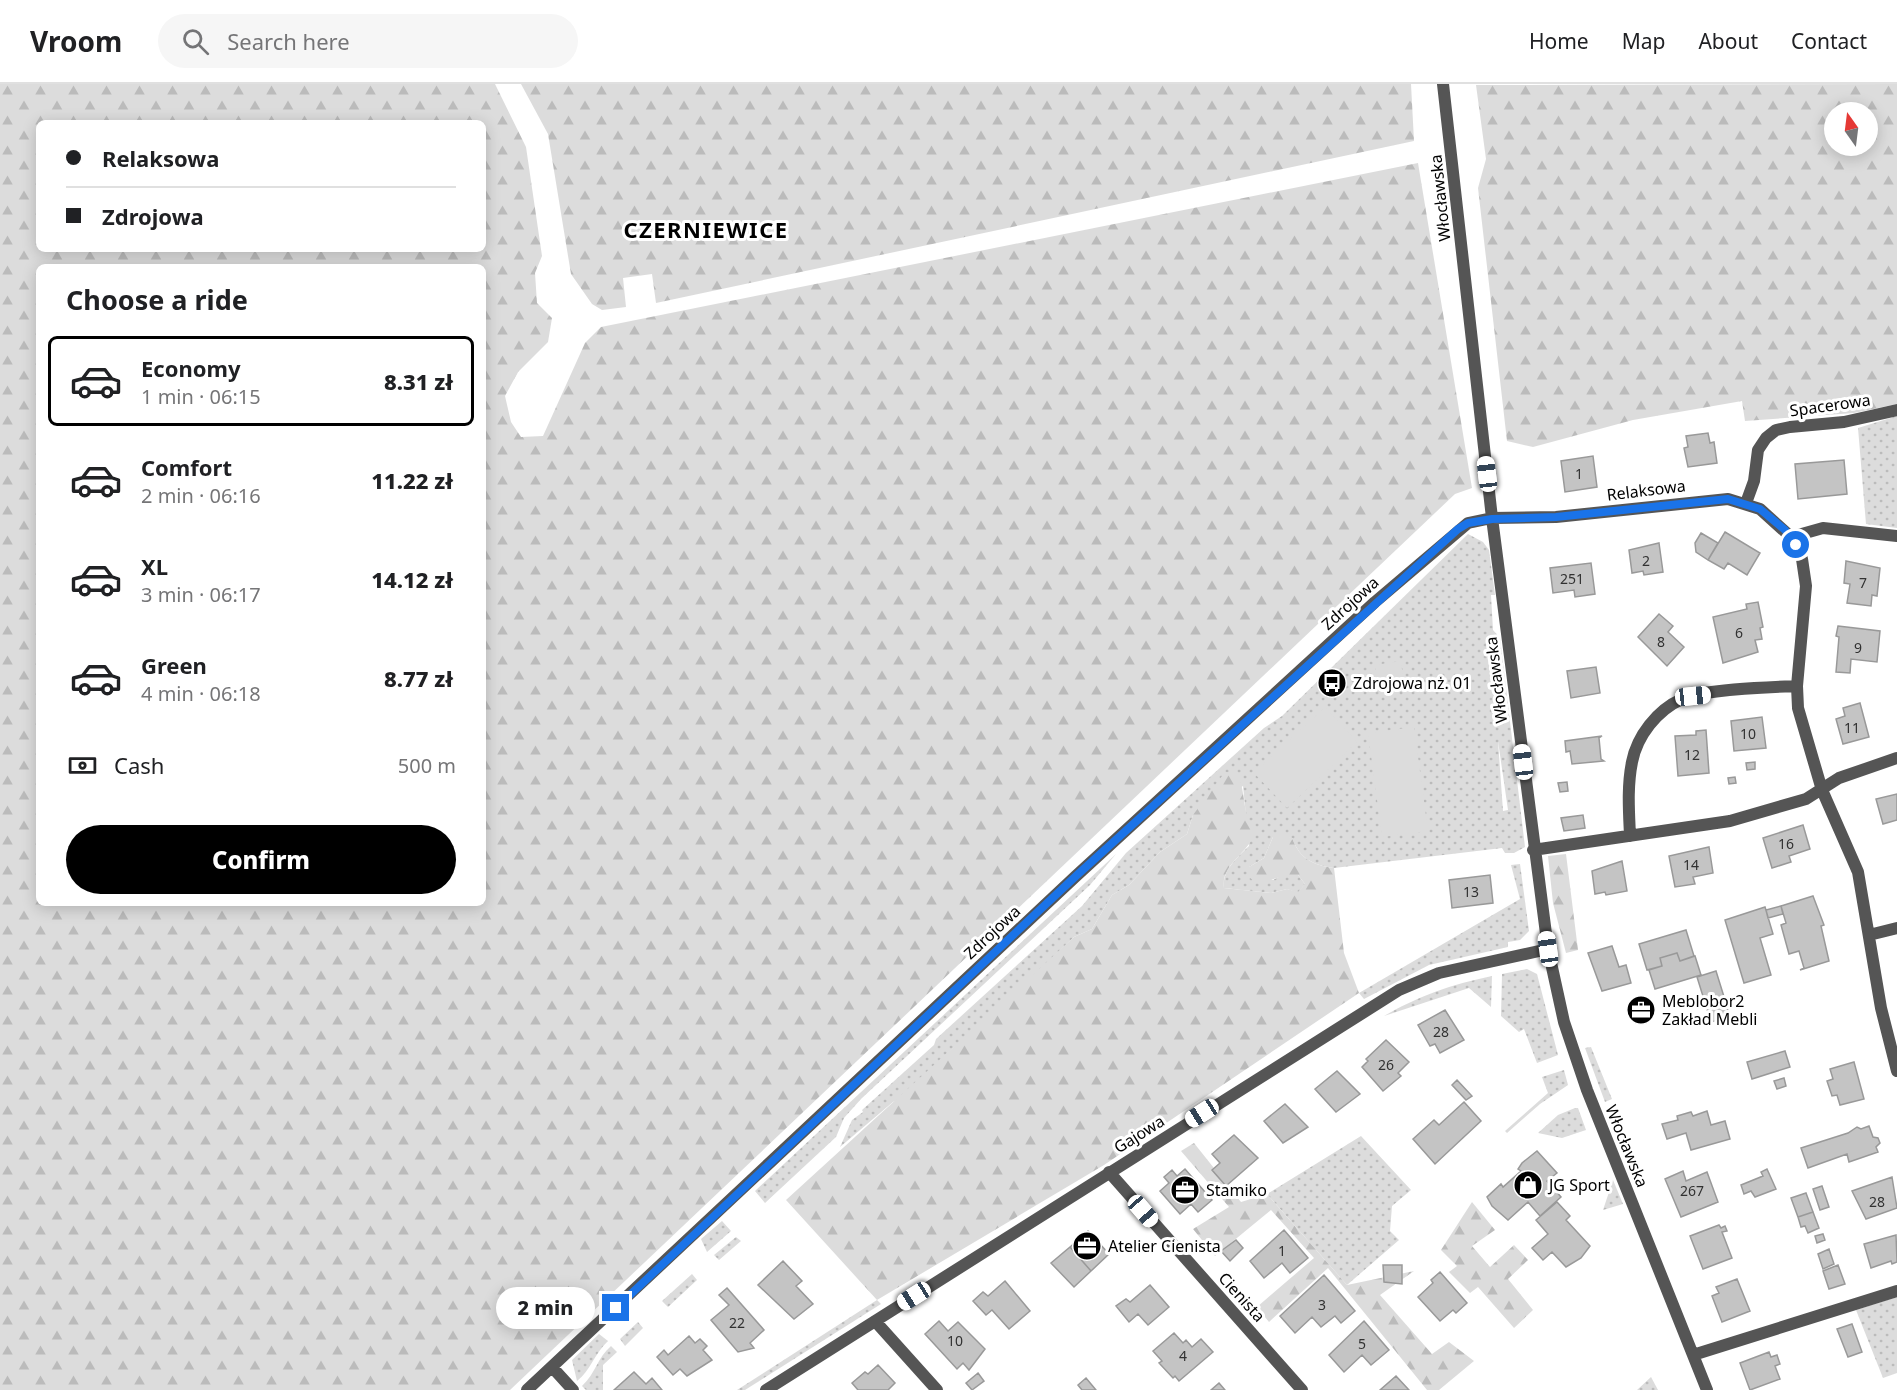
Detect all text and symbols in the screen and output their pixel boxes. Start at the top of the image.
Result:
search box [158,14,578,68]
text: Vroom [30,22,122,60]
icon: search [179,25,212,58]
text: Search here [227,26,350,56]
text: Home [1529,27,1589,55]
text: Map [1622,27,1665,55]
text: About [1698,27,1758,55]
text: Contact [1791,27,1867,55]
north arrow [1824,102,1878,156]
map controls [1824,102,1878,156]
text: Relaksowa [102,143,219,173]
street label: Włocławska [1425,153,1455,243]
text: Zdrojowa [102,201,204,231]
district label: CZERNIEWICE [623,214,789,244]
text: Choose a ride [66,281,248,318]
text: Economy [141,353,240,383]
icon: car [69,354,123,408]
text: 8.31 zł [384,366,453,396]
text: 1 min · 06:15 [141,383,261,410]
street label: Spacerowa [1788,388,1872,422]
text: Comfort [141,452,232,482]
icon: car [69,453,123,507]
car [1476,455,1498,493]
house number: 1 [1575,464,1583,483]
text: 11.22 zł [371,465,453,495]
street label: Relaksowa [1605,474,1687,506]
text: 2 min · 06:16 [141,482,261,509]
route start [1782,531,1809,558]
text: XL [141,551,168,581]
house number: 2 [1642,551,1650,570]
icon: car [69,552,123,606]
text: 14.12 zł [371,564,453,594]
house number: 251 [1560,569,1584,588]
street label: Zdrojowa [1317,571,1383,635]
house number: 7 [1859,573,1867,592]
text: 3 min · 06:17 [141,581,261,608]
house number: 6 [1735,623,1743,642]
house number: 8 [1657,632,1665,651]
street label: Włocławska [1480,635,1512,725]
house number: 9 [1854,638,1862,657]
text: Green [141,650,207,680]
icon: car [69,651,123,705]
text: 8.77 zł [384,663,453,693]
bus stop icon: Zdrojowa nż. 01 [1316,667,1348,699]
place label: Zdrojowa nż. 01 [1353,672,1471,694]
text: 4 min · 06:18 [141,680,261,707]
car [1674,685,1712,707]
house number: 11 [1844,718,1860,737]
house number: 10 [1740,724,1756,743]
car [1512,743,1534,781]
house number: 12 [1684,745,1700,764]
icon: cash [66,749,99,782]
text: Cash [114,750,164,780]
text: 500 m [398,752,456,779]
button: Confirm [66,825,456,894]
house number: 16 [1778,834,1794,853]
house number: 14 [1683,855,1699,874]
house number: 13 [1463,882,1479,901]
street label: Zdrojowa [959,900,1025,964]
car [1537,930,1559,968]
place label: Meblobor2 Zakład Mebli [1662,990,1757,1030]
office icon: Meblobor2 Zakład Mebli [1625,994,1657,1026]
house number: 28 [1433,1022,1449,1041]
house number: 26 [1378,1055,1394,1074]
car [1182,1096,1222,1130]
street label: Włocławska [1600,1101,1654,1191]
street label: Gajowa [1110,1110,1168,1158]
shop icon: JG Sport [1512,1169,1544,1201]
office icon: Stamiko [1169,1174,1201,1206]
place label: JG Sport [1547,1174,1610,1196]
place label: Stamiko [1206,1179,1267,1201]
house number: 267 [1680,1181,1704,1200]
car [1124,1192,1162,1230]
house number: 28 [1869,1192,1885,1211]
office icon: Atelier Cienista [1071,1230,1103,1262]
place label: Atelier Cienista [1108,1235,1221,1257]
house number: 1 [1278,1241,1286,1260]
street label: Cienista [1214,1267,1270,1327]
car [894,1279,934,1313]
callout: 2 min [496,1287,595,1329]
text: 2 min [518,1294,573,1321]
route end [602,1294,629,1321]
house number: 3 [1318,1295,1326,1314]
house number: 22 [729,1313,745,1332]
house number: 10 [947,1331,963,1350]
house number: 5 [1358,1334,1366,1353]
house number: 4 [1179,1346,1187,1365]

